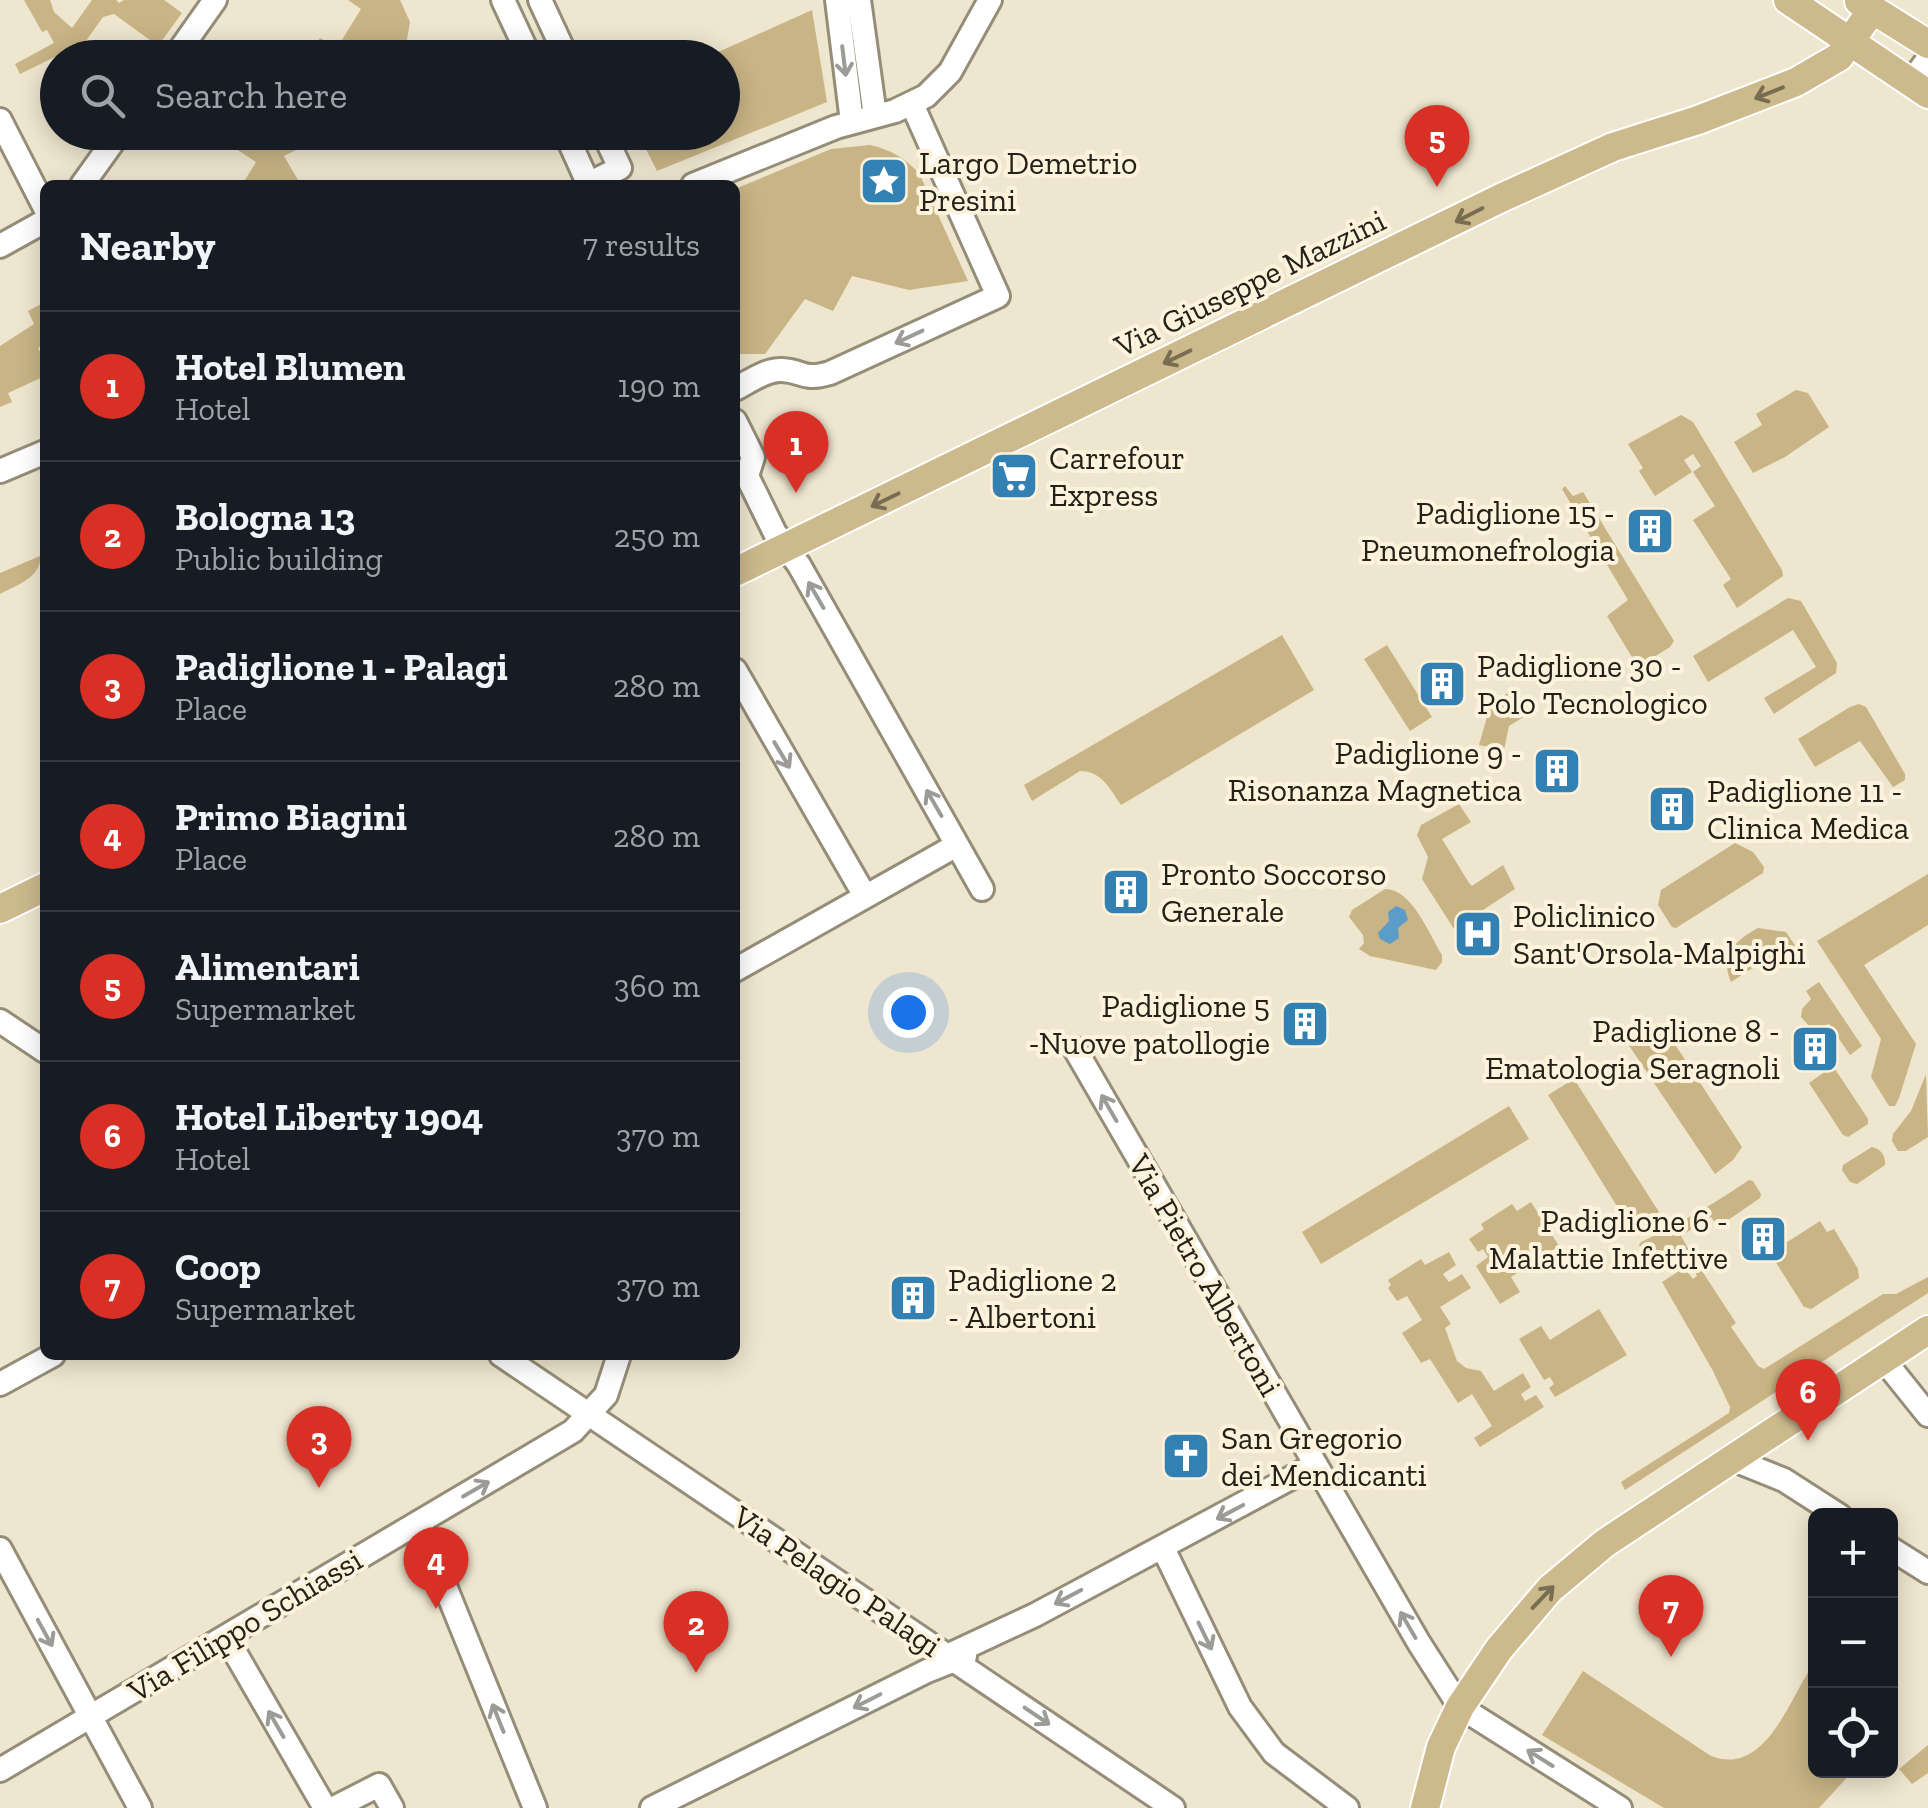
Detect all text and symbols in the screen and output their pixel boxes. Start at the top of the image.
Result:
search box [40,40,740,150]
one-way arrow [835,44,854,77]
icon: search [75,68,130,123]
text: Search here [155,72,347,118]
one-way arrow [1755,85,1785,103]
pin: 5 [1404,104,1470,187]
place label: Largo Demetrio Presini [919,144,1138,219]
place icon: Largo Demetrio Presini [858,155,910,207]
street label: Via Giuseppe Mazzini [1107,201,1392,366]
one-way arrow [1454,206,1484,225]
text: Nearby [80,220,216,271]
text: 7 results [583,226,700,264]
one-way arrow [895,329,925,347]
text: Hotel Blumen [175,344,405,390]
one-way arrow [1162,349,1192,368]
text: 1 [106,367,119,405]
text: 190 m [617,367,700,405]
text: Hotel [175,390,250,428]
pin: 1 [764,410,828,493]
place label: Carrefour Express [1049,439,1185,514]
supermarket icon: Carrefour Express [988,450,1040,502]
one-way arrow [870,491,900,510]
text: Bologna 13 [175,494,355,540]
place label: Padiglione 15 - Pneumonefrologia [1361,494,1615,569]
building icon: Padiglione 15 - Pneumonefrologia [1624,505,1676,557]
text: 2 [104,517,121,555]
text: 250 m [614,517,700,555]
text: Public building [175,540,383,578]
one-way arrow [806,581,826,609]
text: Padiglione 1 - Palagi [175,644,508,690]
place label: Padiglione 30 - Polo Tecnologico [1477,647,1708,722]
building icon: Padiglione 30 - Polo Tecnologico [1416,658,1468,710]
text: 3 [104,667,121,705]
text: 280 m [613,667,700,705]
text: Place [175,690,247,728]
place label: Padiglione 9 - Risonanza Magnetica [1228,734,1522,809]
one-way arrow [773,740,793,769]
building icon: Padiglione 9 - Risonanza Magnetica [1531,745,1583,797]
place label: Padiglione 11 - Clinica Medica [1707,772,1909,847]
building icon: Padiglione 11 - Clinica Medica [1646,783,1698,835]
one-way arrow [924,789,944,819]
text: Primo Biagini [175,794,407,840]
text: 4 [103,817,122,855]
text: 280 m [613,817,700,855]
text: Place [175,840,247,878]
place label: Pronto Soccorso Generale [1161,855,1386,930]
building icon: Pronto Soccorso Generale [1100,866,1152,918]
place label: Policlinico Sant'Orsola-Malpighi [1513,897,1806,972]
hospital icon: Policlinico Sant'Orsola-Malpighi [1452,908,1504,960]
text: Alimentari [175,944,360,990]
text: 5 [104,967,121,1005]
text: 360 m [614,967,700,1005]
your location [883,987,934,1038]
place label: Padiglione 5 -Nuove patollogie [1028,987,1270,1062]
text: Supermarket [175,990,355,1028]
building icon: Padiglione 5 -Nuove patollogie [1279,998,1331,1050]
place label: Padiglione 8 - Ematologia Seragnoli [1485,1012,1780,1087]
building icon: Padiglione 8 - Ematologia Seragnoli [1789,1023,1841,1075]
text: Hotel Liberty 1904 [175,1094,484,1140]
one-way arrow [1099,1094,1119,1123]
text: 6 [104,1117,121,1155]
text: 370 m [616,1117,700,1155]
text: Hotel [175,1140,250,1178]
street label: Via Pietro Albertoni [1120,1147,1290,1403]
place label: Padiglione 6 - Malattie Infettive [1489,1202,1728,1277]
building icon: Padiglione 6 - Malattie Infettive [1737,1213,1789,1265]
text: Coop [175,1244,261,1290]
place label: Padiglione 2 - Albertoni [948,1261,1117,1336]
text: 7 [105,1267,120,1305]
text: 370 m [616,1267,700,1305]
building icon: Padiglione 2 - Albertoni [887,1272,939,1324]
text: Supermarket [175,1290,355,1328]
pin: 6 [1776,1358,1840,1441]
pin: 3 [286,1406,352,1488]
place label: San Gregorio dei Mendicanti [1221,1419,1427,1494]
church icon: San Gregorio dei Mendicanti [1160,1430,1212,1482]
one-way arrow [461,1478,491,1498]
street label: Via Pelagio Palagi [725,1497,948,1665]
one-way arrow [1215,1502,1245,1522]
map controls [1808,1508,1898,1778]
button: + [1808,1508,1898,1598]
pin: 4 [404,1526,468,1609]
street label: Via Filippo Schiassi [120,1540,369,1710]
pin: 7 [1638,1574,1704,1657]
one-way arrow [1531,1585,1555,1609]
one-way arrow [1054,1588,1084,1607]
pin: 2 [664,1590,728,1673]
button: − [1808,1598,1898,1688]
one-way arrow [1398,1611,1418,1640]
one-way arrow [36,1617,56,1647]
one-way arrow [1197,1620,1216,1650]
button: locate [1808,1688,1898,1778]
one-way arrow [852,1692,882,1711]
one-way arrow [488,1703,506,1733]
one-way arrow [1022,1706,1050,1727]
one-way arrow [266,1710,286,1739]
one-way arrow [1526,1747,1555,1768]

